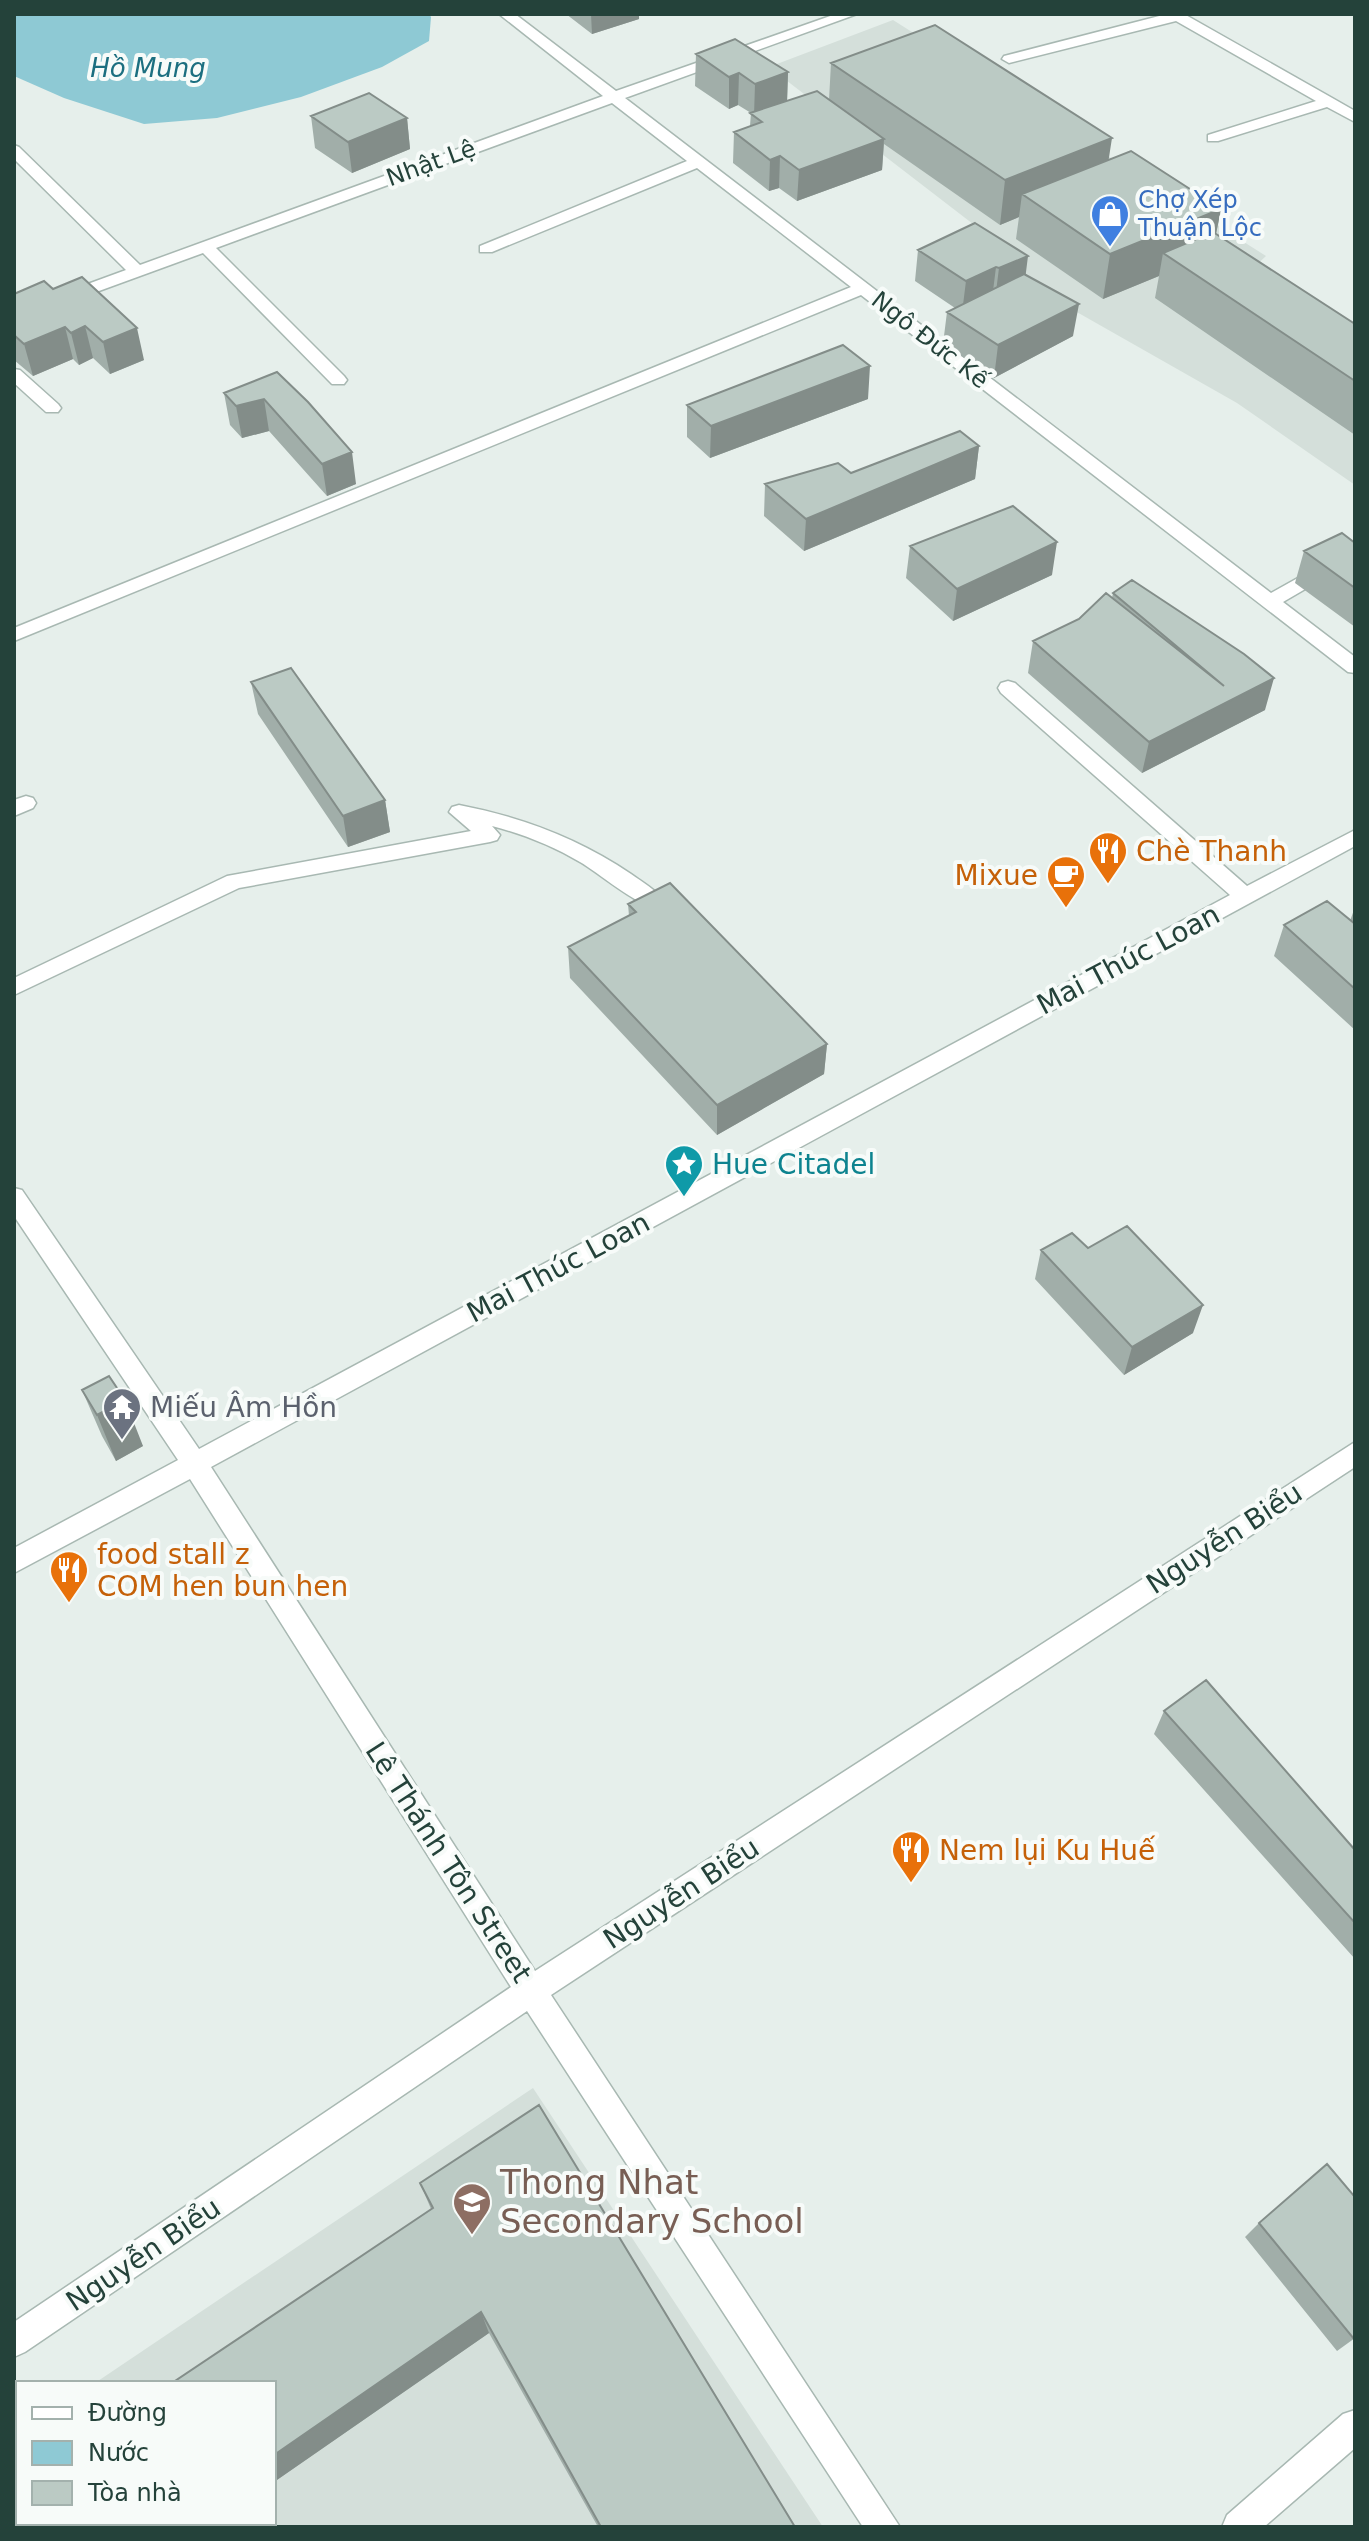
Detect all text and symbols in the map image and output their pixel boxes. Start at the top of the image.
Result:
water label: Hồ Mung [90,53,206,83]
street label: Nhật Lệ [382,134,480,192]
place label: Chợ Xép Thuận Lộc [1137,186,1262,242]
shop icon: Chợ Xép Thuận Lộc [1089,193,1131,248]
street label: Ngô Đức Kế [866,286,994,394]
restaurant icon: Chè Thanh [1087,830,1129,885]
place label: Chè Thanh [1136,835,1287,868]
cafe icon: Mixue [1045,854,1087,909]
place label: Mixue [955,859,1038,892]
street label: Mai Thúc Loan [1031,897,1225,1021]
place icon: Hue Citadel [663,1143,705,1198]
place label: Hue Citadel [712,1148,875,1181]
street label: Mai Thúc Loan [461,1205,655,1329]
temple icon: Miếu Âm Hồn [101,1386,143,1441]
place label: Miếu Âm Hồn [150,1390,337,1424]
street label: Nguyễn Biểu [1140,1476,1308,1601]
place label: food stall z COM hen bun hen [97,1538,348,1603]
restaurant icon: food stall z COM hen bun hen [48,1549,90,1604]
street label: Lê Thánh Tôn Street [359,1736,539,1989]
restaurant icon: Nem lụi Ku Huế [890,1829,932,1884]
street label: Nguyễn Biểu [597,1831,765,1956]
place label: Nem lụi Ku Huế [939,1834,1156,1867]
place label: Thong Nhat Secondary School [499,2162,804,2241]
school or university icon: Thong Nhat Secondary School [451,2181,493,2236]
street label: Nguyễn Biểu [60,2191,227,2318]
legend [16,2381,276,2525]
text: Đường [88,2399,167,2427]
text: Nước [88,2439,149,2467]
text: Tòa nhà [87,2479,182,2507]

